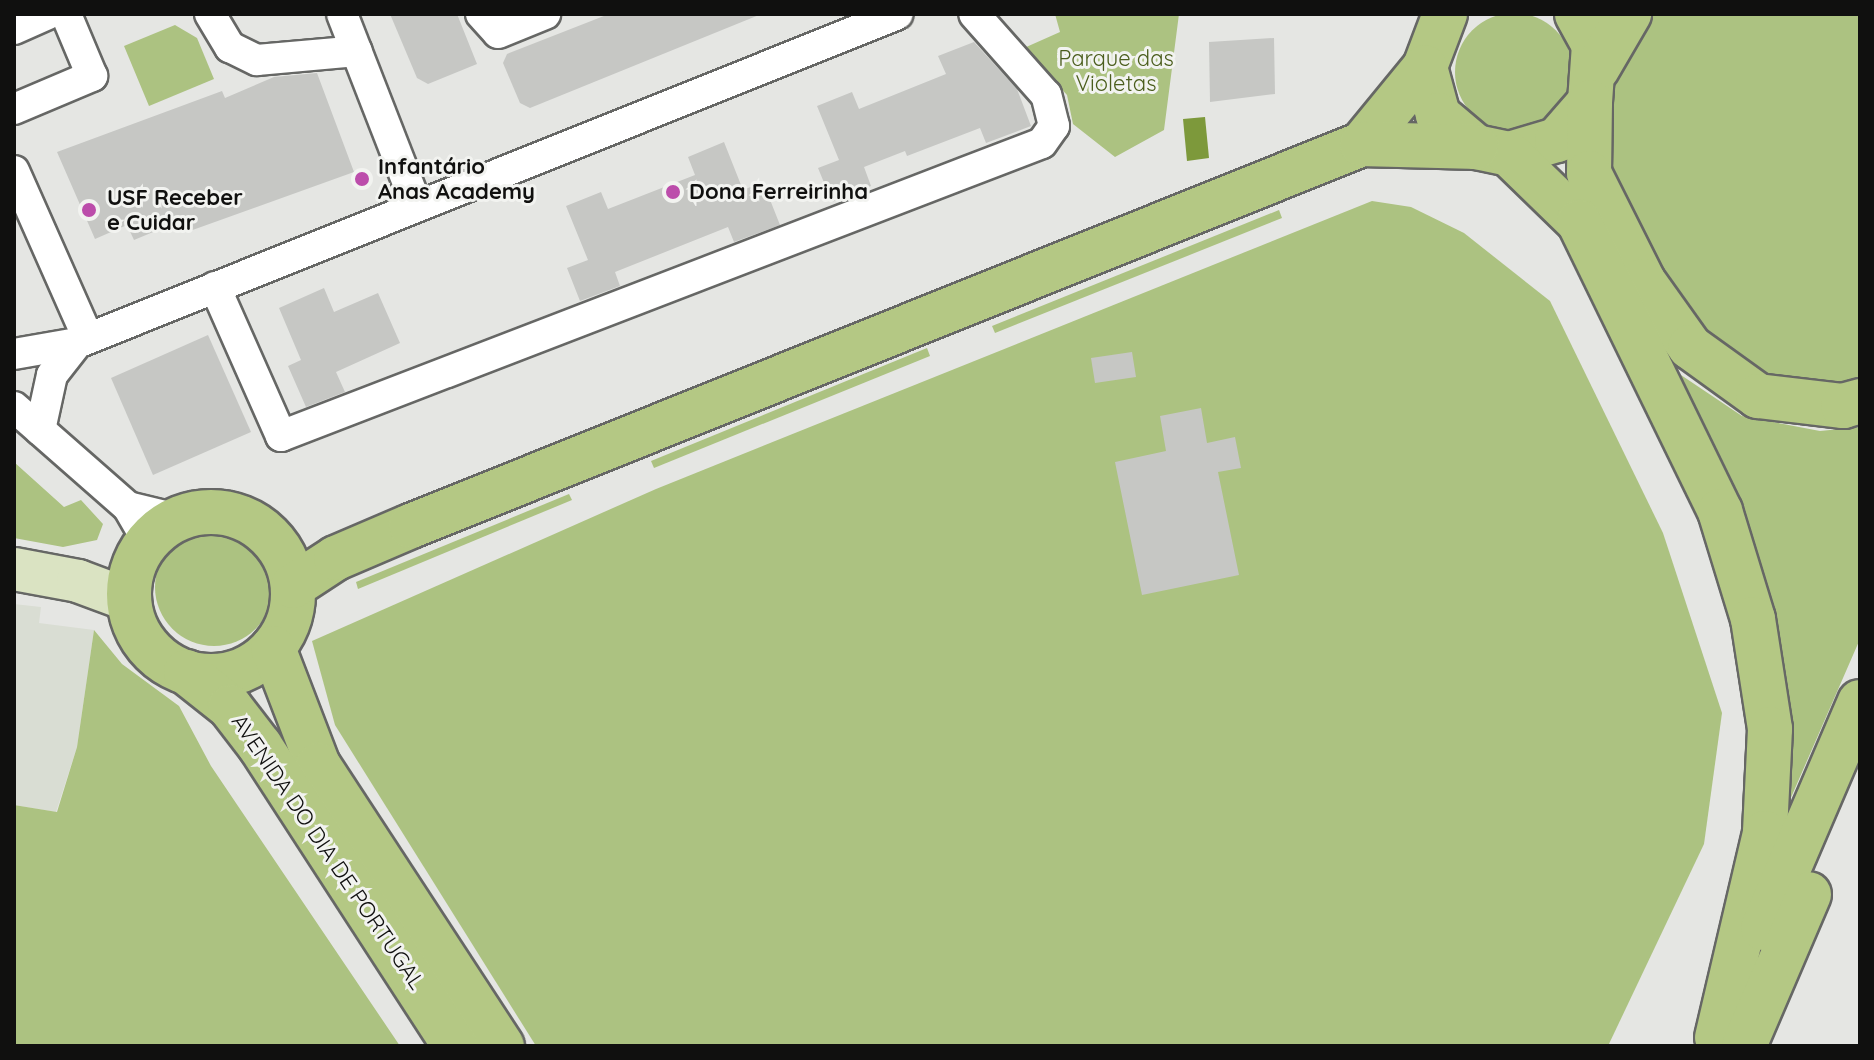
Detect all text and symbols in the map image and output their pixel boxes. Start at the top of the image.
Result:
park label: Parque das Violetas [1058,45,1174,96]
place label: Infantário Anas Academy [378,153,535,204]
marker: Infantário Anas Academy [353,170,371,188]
place label: Dona Ferreirinha [689,179,868,205]
marker: Dona Ferreirinha [664,183,682,201]
place label: USF Receber e Cuidar [107,184,243,236]
marker: USF Receber e Cuidar [78,199,100,221]
street label: AVENIDA DO DIA DE PORTUGAL [226,710,430,994]

